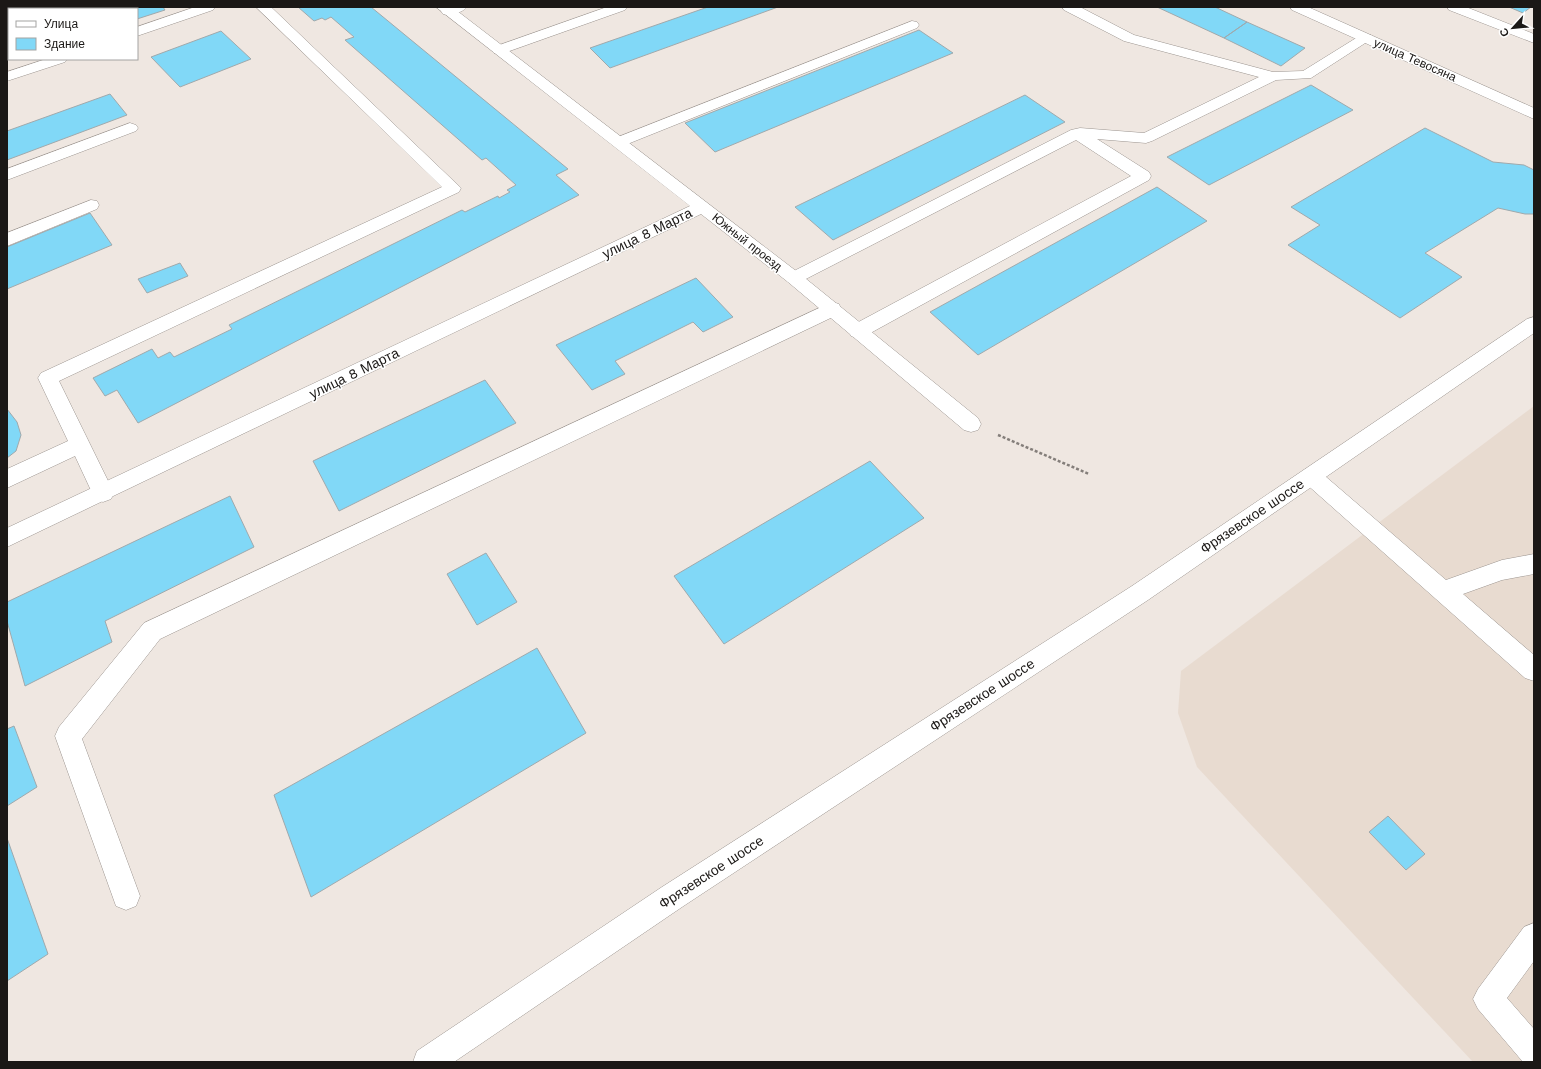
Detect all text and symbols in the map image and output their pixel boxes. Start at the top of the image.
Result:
legend [8,8,138,60]
north arrow [1493,8,1533,48]
text: Улица [44,17,78,31]
text: С [1497,26,1512,39]
street label: улица Тевосяна [1371,35,1459,85]
text: Здание [44,37,85,51]
street label: улица 8 Марта [600,204,695,262]
street label: Южный проезд [709,210,785,274]
street label: улица 8 Марта [307,344,402,402]
street label: Фрязевское шоссе [1197,475,1307,557]
street label: Фрязевское шоссе [927,655,1038,735]
street label: Фрязевское шоссе [656,832,767,912]

